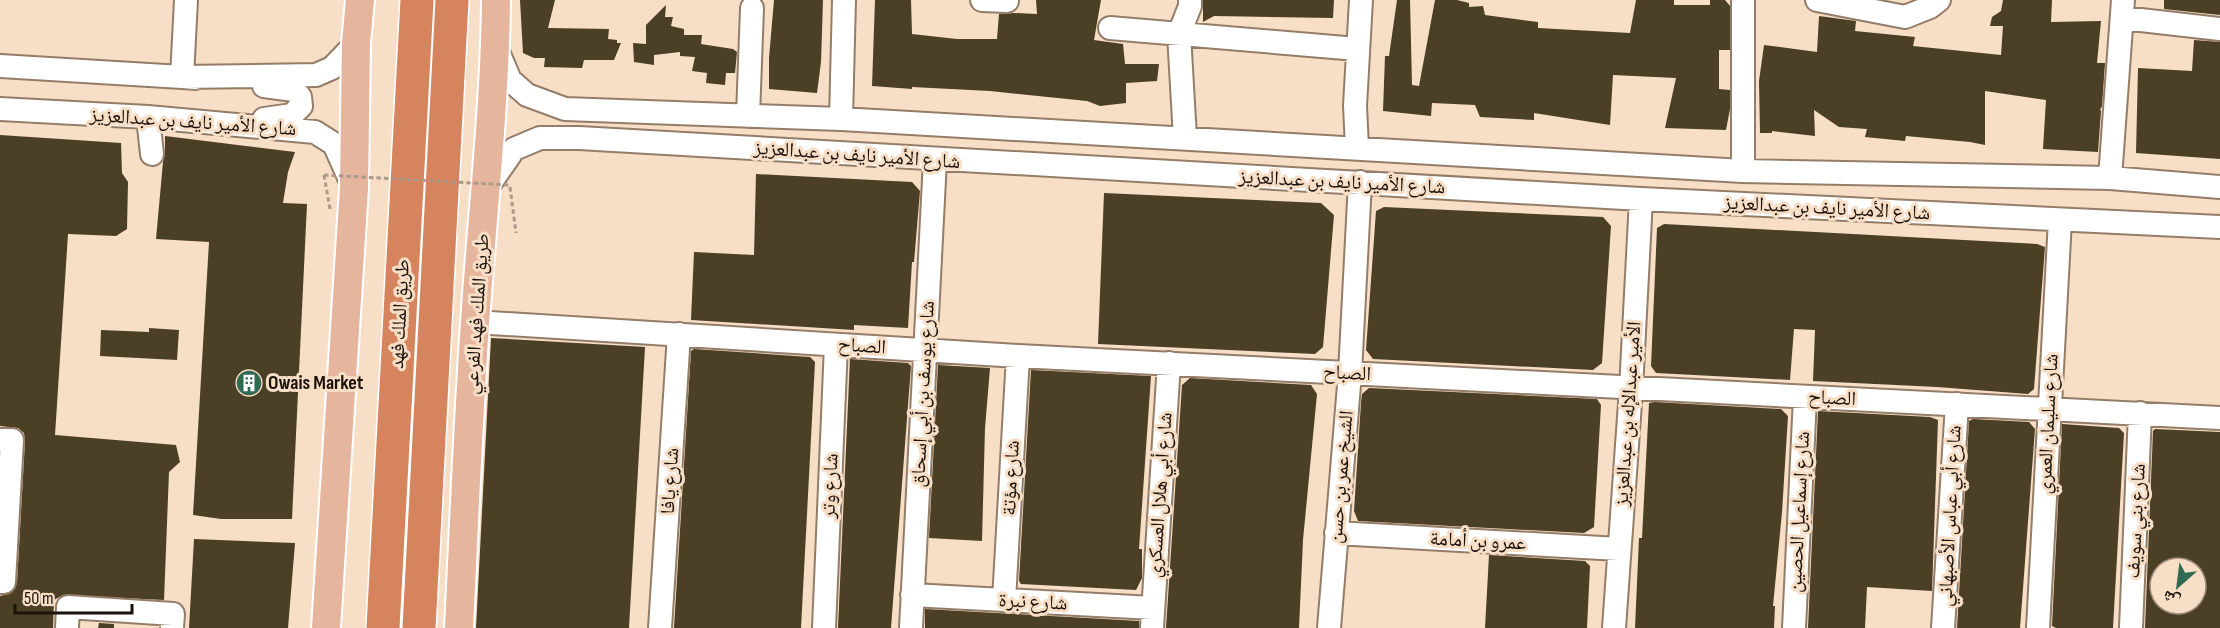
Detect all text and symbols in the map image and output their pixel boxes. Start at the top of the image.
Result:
street label: شارع الأمير نايف بن عبدالعزيز [88,103,297,141]
street label: شارع الأمير نايف بن عبدالعزيز [752,136,961,174]
street label: شارع الأمير نايف بن عبدالعزيز [1237,165,1446,199]
street label: شارع الأمير نايف بن عبدالعزيز [1722,191,1931,225]
street label: طريق الملك فهد الفرعي [459,233,498,396]
street label: طريق الملك فهد [385,259,415,369]
street label: شارع يوسف بن أبي إسحاق [905,300,943,488]
street label: الأمير عبدالإله بن عبدالعزيز [1609,320,1646,509]
street label: الصباح [837,332,887,360]
street label: شارع سليمان العمري [2032,353,2067,495]
street label: الصباح [1322,360,1372,386]
building icon: Owais Market [234,368,264,398]
place label: Owais Market [268,371,364,395]
street label: الصباح [1807,385,1857,411]
street label: الشيخ عمر بن حسن [1323,409,1359,545]
street label: شارع أبي هلال العسكري [1142,411,1181,579]
street label: شارع أبي عباس الأصبهاني [1933,425,1970,607]
street label: شارع إسماعيل الحصين [1783,431,1816,593]
street label: شارع مؤتة [997,440,1025,516]
street label: شارع يافا [656,447,684,515]
street label: شارع وتر [816,453,844,520]
street label: شارع بني سويف [2121,463,2154,579]
street label: عمرو بن أمامة [1429,526,1527,556]
north arrow [2148,556,2208,616]
scale bar [15,577,132,615]
text: ش [2160,586,2184,610]
text: 50 m [24,588,54,609]
street label: شارع نبرة [998,588,1068,616]

